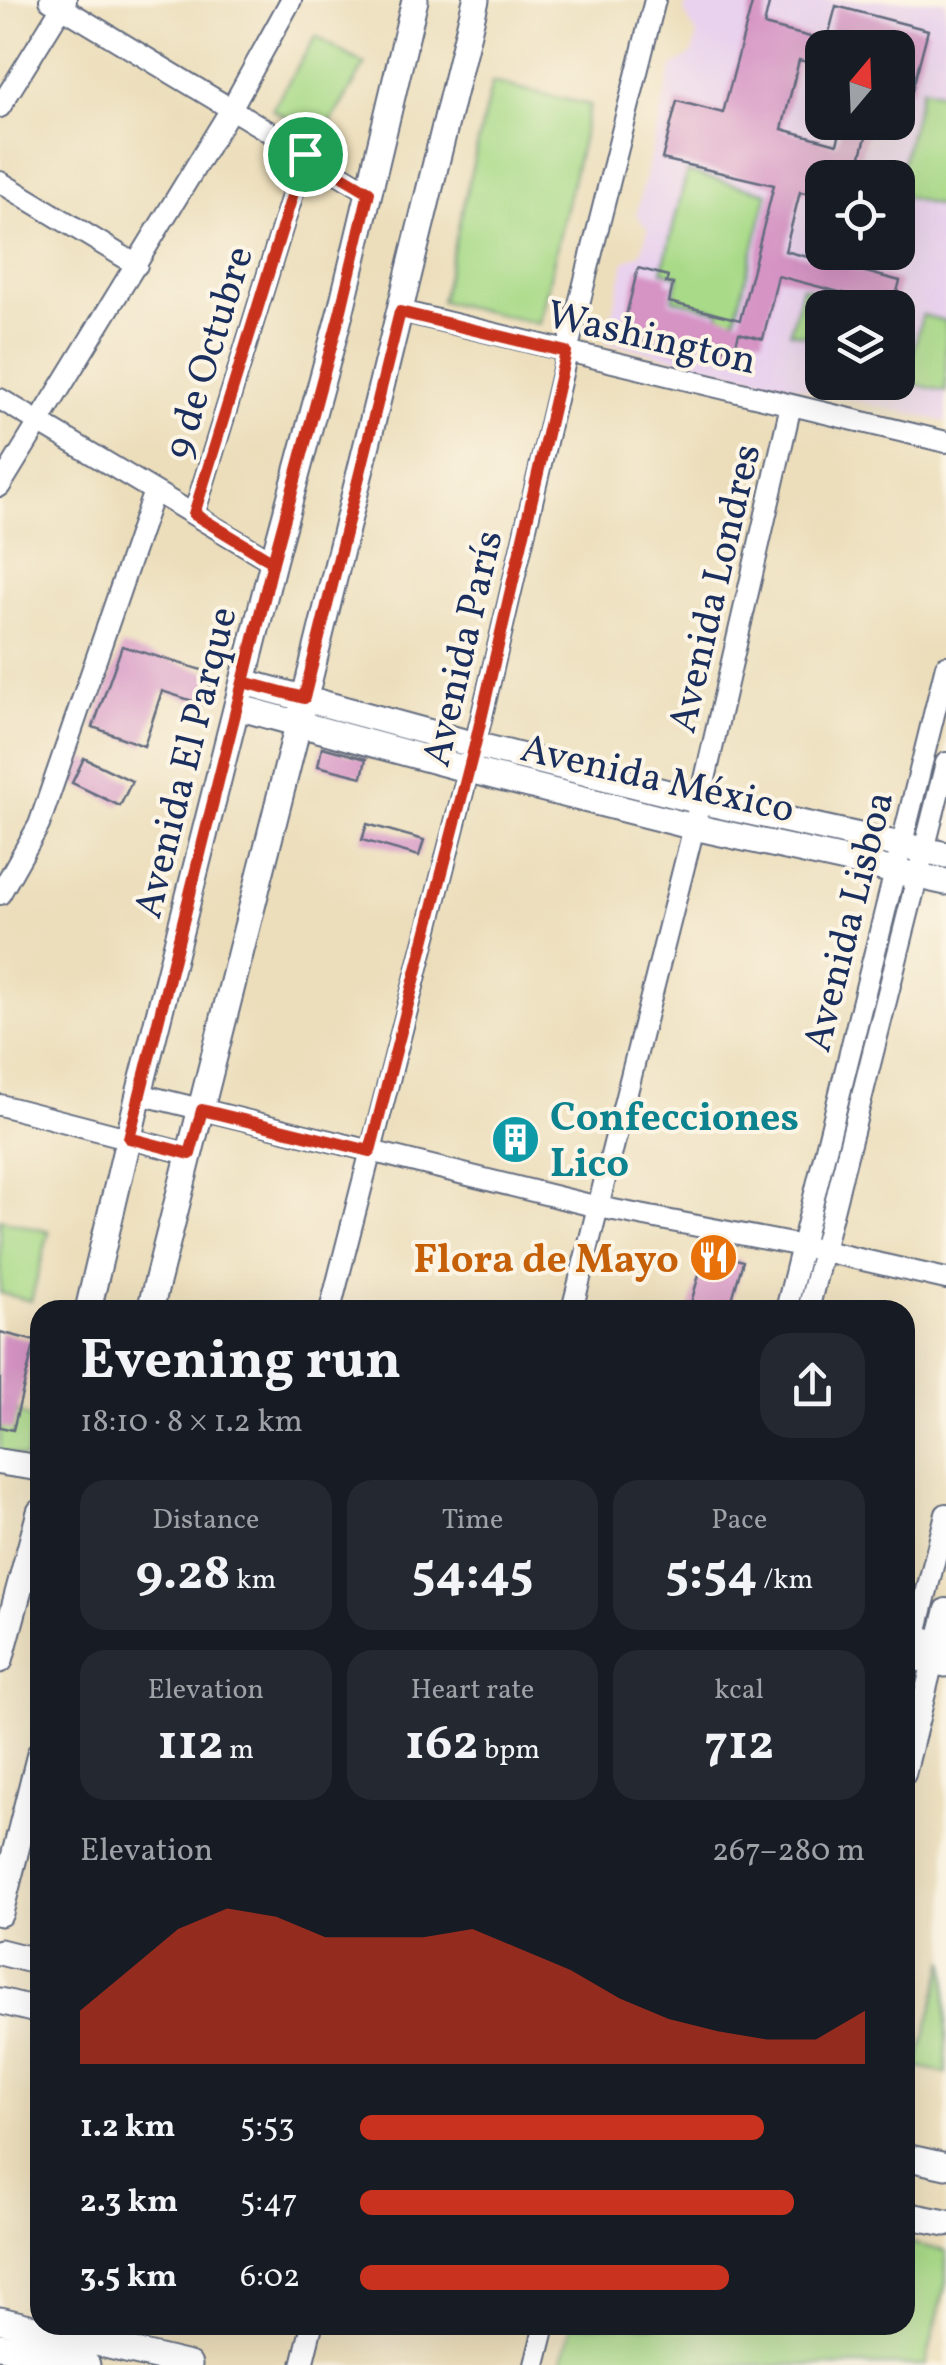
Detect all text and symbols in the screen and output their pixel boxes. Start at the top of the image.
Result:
north arrow [805,30,915,140]
map controls [805,30,915,400]
pin [263,112,348,197]
icon: arrive [278,127,333,182]
button: locate [805,160,915,270]
street label: 9 de Octubre [152,240,270,466]
street label: Washington [541,289,761,391]
button: layers [805,290,915,400]
street label: Avenida Londres [656,439,777,739]
street label: Avenida París [411,525,519,773]
street label: Avenida El Parque [122,601,254,925]
street label: Avenida México [515,722,799,840]
street label: Avenida Lisboa [791,786,910,1058]
place label: Confecciones Lico [550,1092,799,1194]
building icon: Confecciones Lico [489,1113,541,1165]
restaurant icon: Flora de Mayo [688,1232,740,1284]
place label: Flora de Mayo [413,1234,679,1290]
text: Evening run [80,1325,401,1401]
button: share [760,1333,865,1438]
text: 18:10 · 8 × 1.2 km [80,1401,303,1445]
text: Distance [152,1501,259,1540]
text: Time [442,1501,503,1540]
text: Pace [711,1501,767,1540]
text: 9.28 [135,1540,231,1610]
text: 54:45 [411,1540,534,1610]
text: 5:54 [665,1540,758,1610]
text: km [231,1561,276,1600]
text: /km [758,1561,813,1600]
text: Elevation [148,1671,264,1710]
text: Heart rate [411,1671,534,1710]
text: kcal [714,1671,764,1710]
text: 112 [158,1710,224,1780]
text: 162 [405,1710,478,1780]
text: 712 [704,1710,774,1780]
text: m [224,1731,254,1770]
text: bpm [478,1731,540,1770]
text: Elevation [80,1830,213,1874]
text: 267–280 m [712,1830,865,1874]
text: 1.2 km [80,2106,175,2150]
text: 5:53 [240,2106,295,2150]
text: 2.3 km [80,2181,178,2225]
text: 5:47 [240,2181,298,2225]
text: 3.5 km [80,2256,177,2300]
text: 6:02 [240,2256,300,2300]

